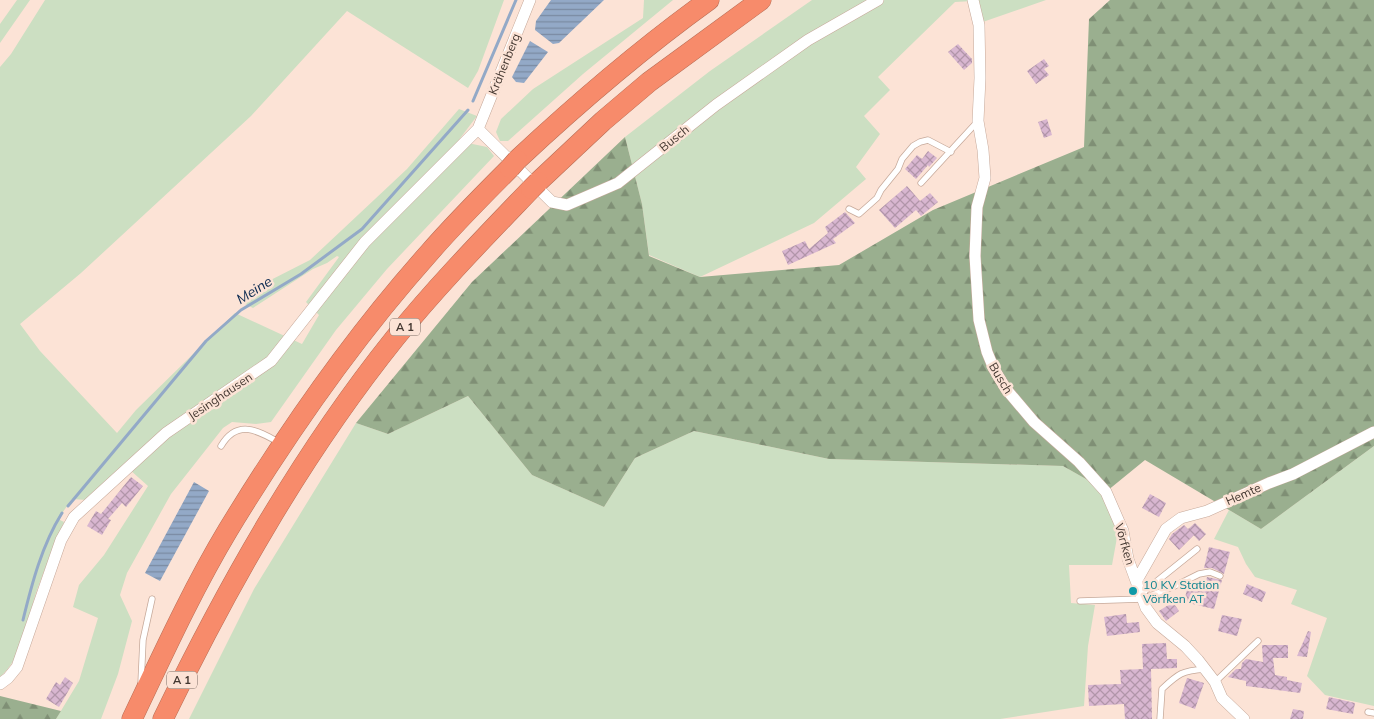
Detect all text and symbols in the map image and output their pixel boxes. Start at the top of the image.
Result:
street label: Krähenberg [485,31,523,97]
street label: Busch [656,121,692,155]
water label: Meine [233,272,276,308]
road number: A 1 [390,318,420,336]
street label: Busch [986,360,1016,396]
street label: Jesinghausen [185,369,255,423]
street label: Hemte [1223,480,1263,508]
street label: Vörfken [1112,521,1138,567]
place label: 10 KV Station Vörfken AT [1143,577,1219,606]
marker: 10 KV Station Vörfken AT [1127,585,1139,597]
road number: A 1 [167,672,197,688]

